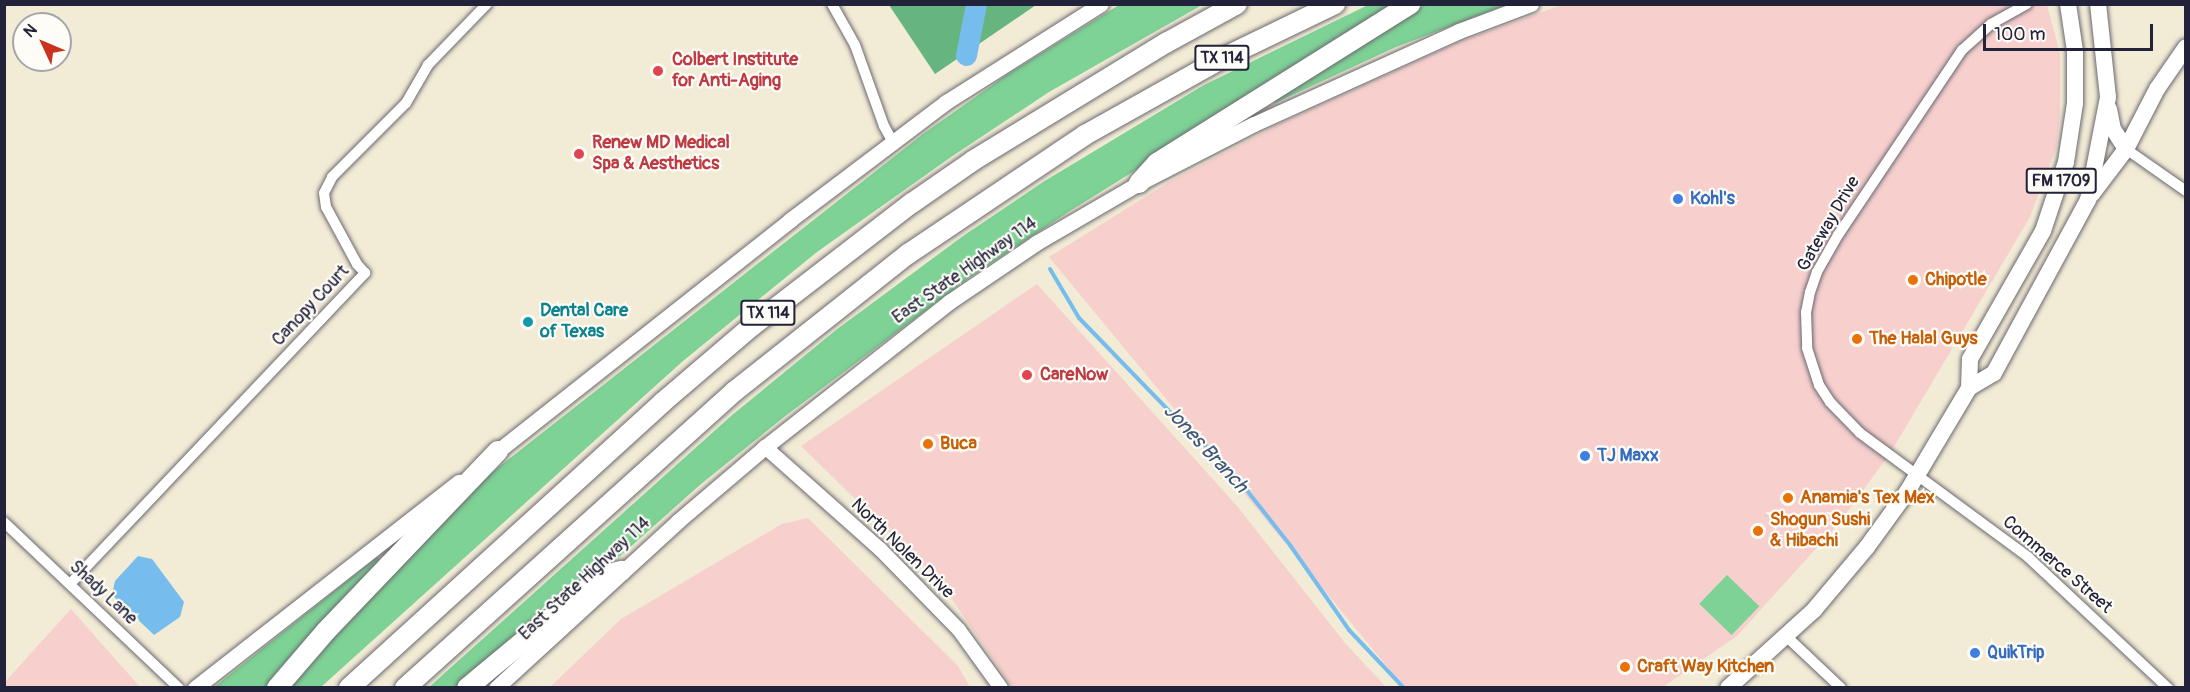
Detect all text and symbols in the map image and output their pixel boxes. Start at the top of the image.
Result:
north arrow [12,12,72,72]
scale bar [1986,12,2156,50]
text: N [20,20,41,42]
text: 100 m [1994,23,2046,46]
road number: TX 114 [1194,45,1250,71]
place label: Colbert Institute for Anti-Aging [672,50,798,92]
marker: Colbert Institute for Anti-Aging [649,62,667,80]
place label: Renew MD Medical Spa & Aesthetics [592,133,730,176]
marker: Renew MD Medical Spa & Aesthetics [570,145,588,163]
road number: FM 1709 [2025,168,2097,194]
street label: Gateway Drive [1793,173,1865,275]
place label: Kohl's [1690,188,1735,210]
marker: Kohl's [1671,192,1685,206]
street label: East State Highway 114 [889,213,1041,329]
street label: Canopy Court [268,261,354,351]
place label: Chipotle [1925,269,1987,291]
marker: Chipotle [1906,273,1920,287]
road number: TX 114 [740,300,796,326]
place label: Dental Care of Texas [540,301,628,344]
marker: Dental Care of Texas [521,315,535,329]
place label: The Halal Guys [1869,328,1978,350]
marker: The Halal Guys [1850,332,1864,346]
place label: CareNow [1040,364,1108,386]
marker: CareNow [1018,366,1036,384]
water label: Jones Branch [1159,399,1253,497]
place label: Buca [940,433,977,455]
marker: Buca [921,437,935,451]
place label: TJ Maxx [1597,445,1659,467]
marker: TJ Maxx [1578,449,1592,463]
place label: Anamia's Tex Mex [1800,487,1935,509]
marker: Anamia's Tex Mex [1781,491,1795,505]
street label: North Nolen Drive [846,494,958,604]
place label: Shogun Sushi & Hibachi [1770,510,1870,552]
street label: Commerce Street [1998,512,2116,618]
street label: East State Highway 114 [515,513,655,645]
marker: Shogun Sushi & Hibachi [1751,524,1765,538]
street label: Shady Lane [65,556,141,630]
place label: QuikTrip [1987,642,2045,664]
marker: QuikTrip [1968,646,1982,660]
place label: Craft Way Kitchen [1637,656,1774,678]
marker: Craft Way Kitchen [1618,660,1632,674]

